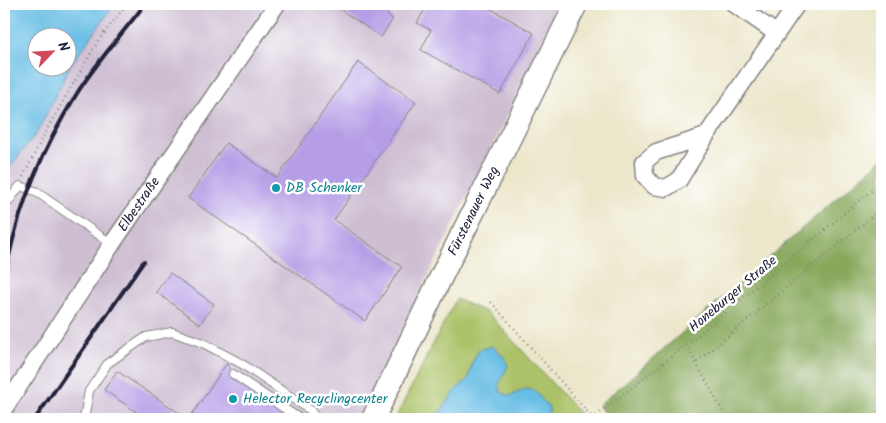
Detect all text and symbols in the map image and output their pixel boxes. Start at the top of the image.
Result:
north arrow [28,28,78,78]
text: N [51,38,75,56]
street label: Fürstenauer Weg [442,162,505,260]
street label: Elbestraße [112,172,166,237]
place label: DB Schenker [286,177,363,199]
marker: DB Schenker [270,182,282,194]
street label: Honeburger Straße [684,250,783,338]
place label: Helector Recyclingcenter [243,388,389,410]
marker: Helector Recyclingcenter [227,393,239,405]

